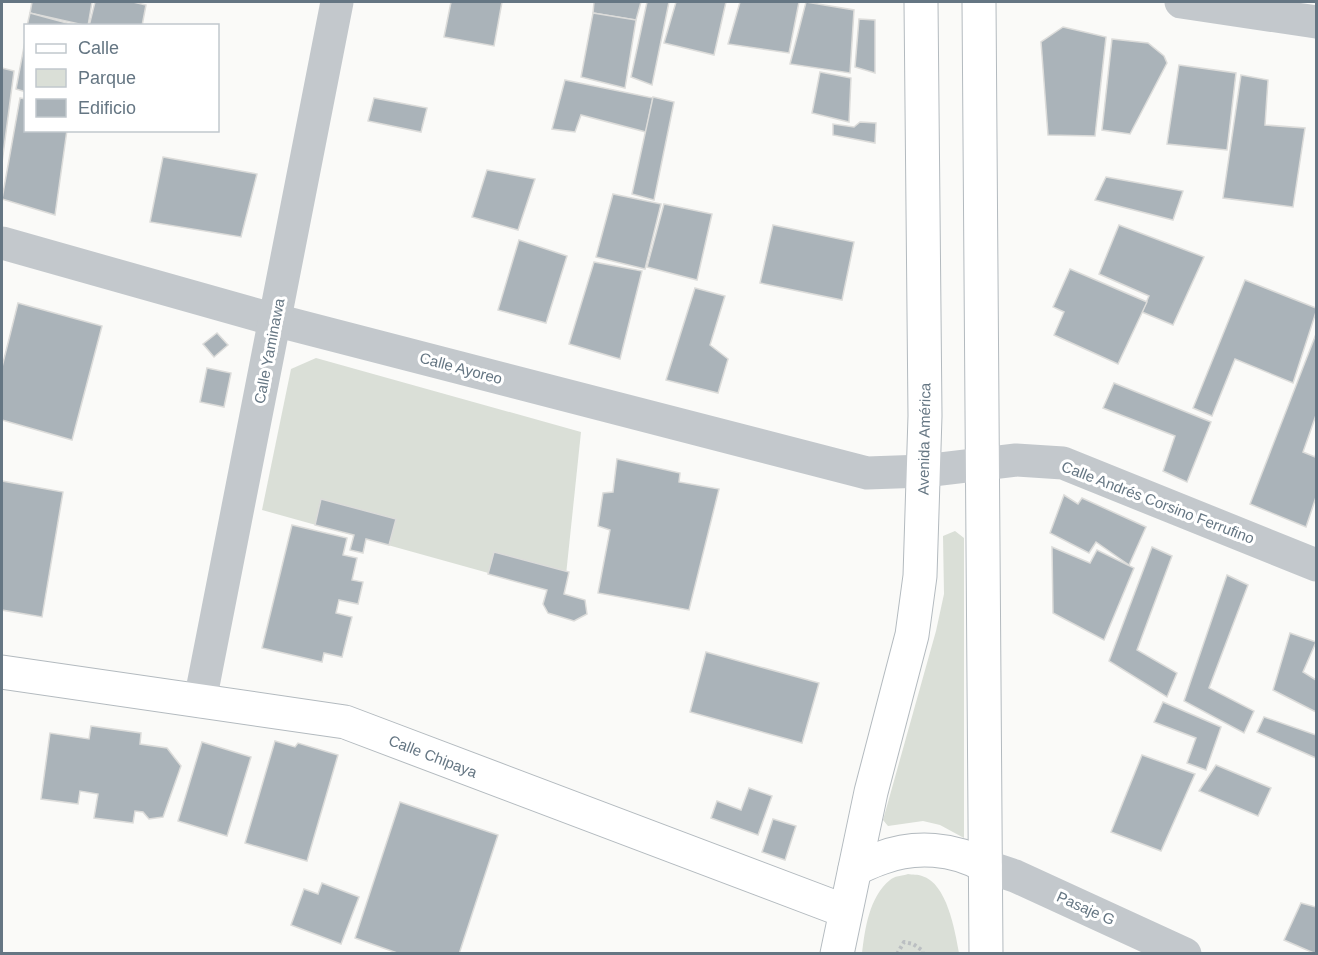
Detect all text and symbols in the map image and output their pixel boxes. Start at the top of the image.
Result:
legend [24,24,219,132]
text: Calle [78,38,119,58]
text: Parque [78,68,136,88]
text: Edificio [78,98,136,118]
street label: Calle Yaminawa [250,296,288,405]
street label: Calle Ayoreo [418,349,504,387]
street label: Avenida América [915,382,933,495]
street label: Calle Andrés Corsino Ferrufino [1059,457,1257,547]
street label: Calle Chipaya [386,731,480,781]
street label: Pasaje G [1054,888,1118,928]

